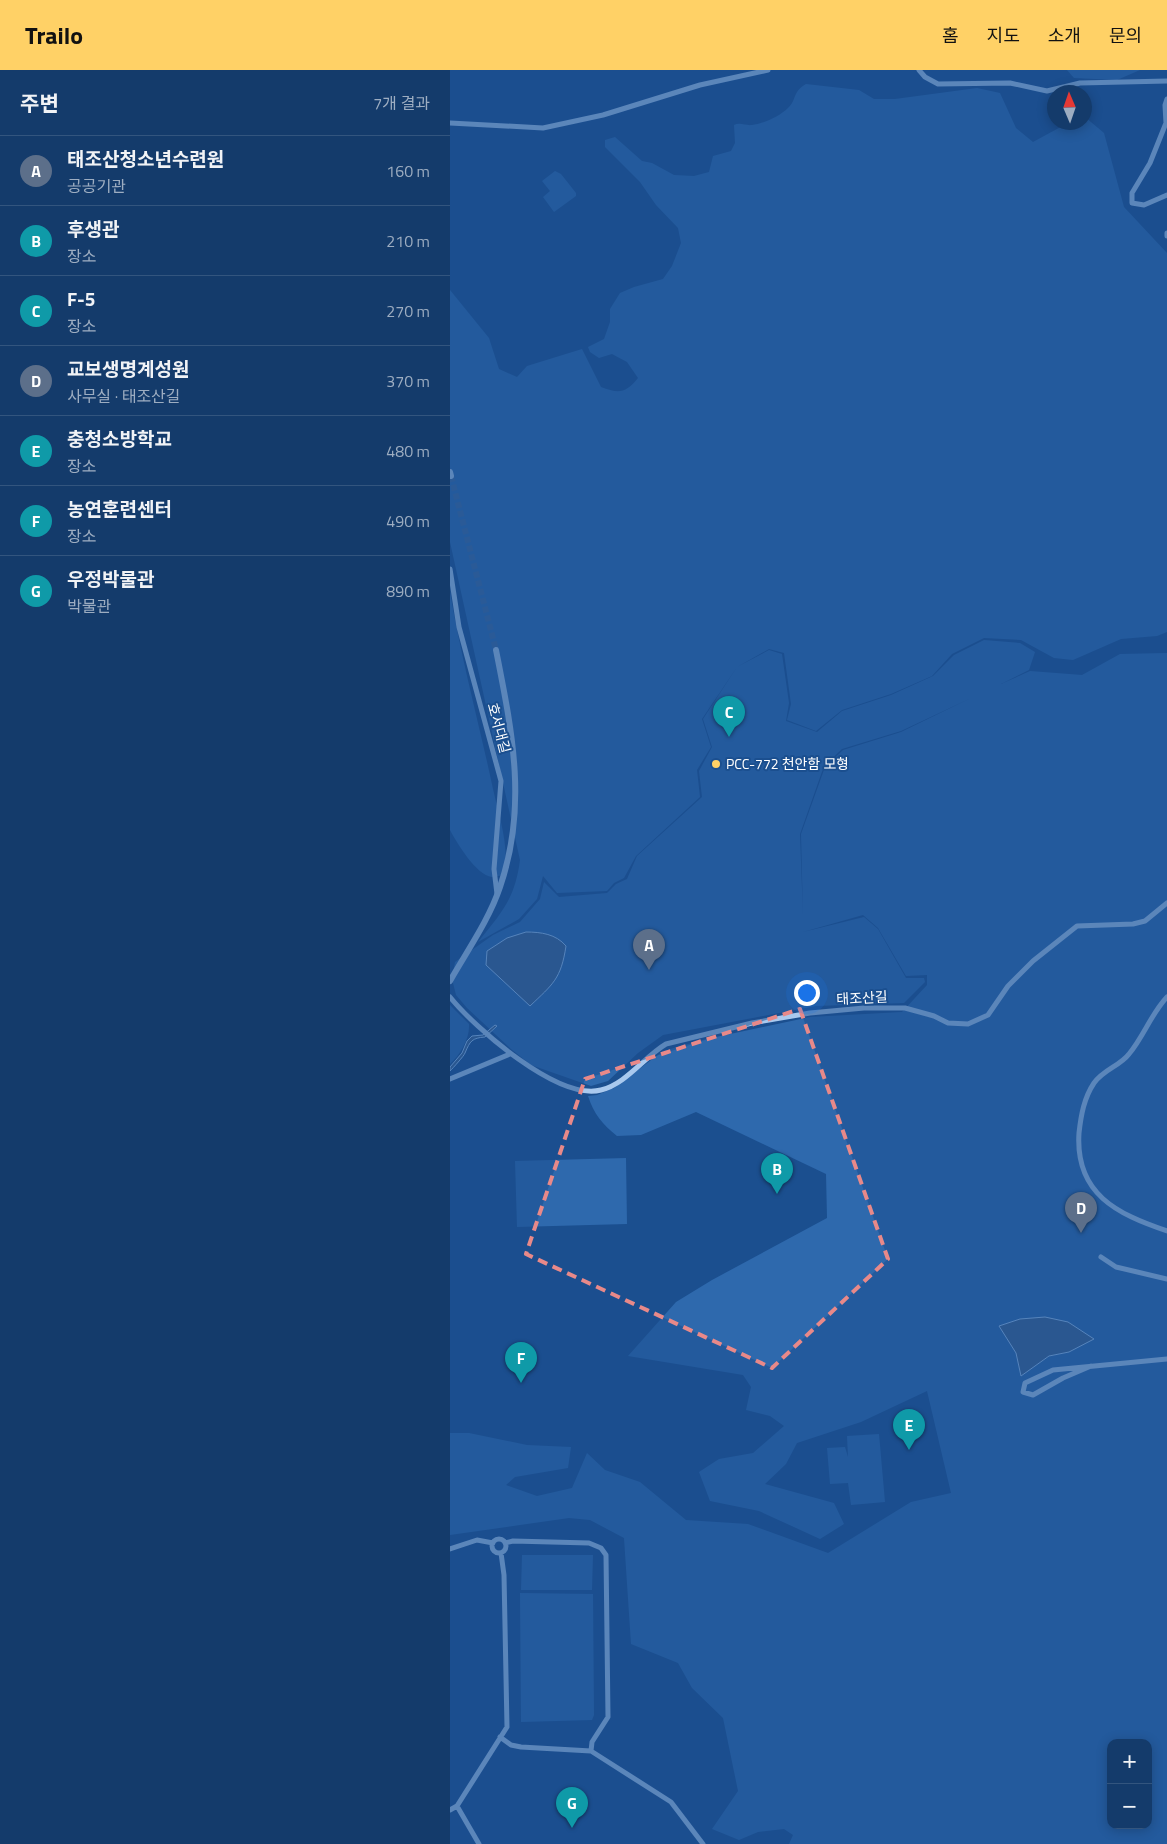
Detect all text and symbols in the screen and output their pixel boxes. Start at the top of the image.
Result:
text: Trailo [25,17,83,53]
text: 홈 [942,22,959,49]
text: 지도 [987,22,1020,49]
text: 소개 [1048,22,1081,49]
text: 문의 [1109,22,1142,49]
north arrow [1047,85,1092,130]
text: 주변 [20,87,59,119]
text: 7개 결과 [373,91,430,115]
text: 태조산청소년수련원 [67,144,224,173]
text: A [31,159,41,183]
text: 160 m [386,159,430,183]
text: 공공기관 [67,174,126,198]
text: 후생관 [67,214,119,243]
text: B [31,229,41,253]
text: 210 m [386,229,430,253]
text: 장소 [67,244,96,268]
text: F-5 [67,284,95,313]
text: C [32,299,40,323]
text: 270 m [386,299,430,323]
text: 장소 [67,314,96,338]
text: 교보생명계성원 [67,354,189,383]
text: D [31,369,41,393]
text: 370 m [386,369,430,393]
text: 사무실 · 태조산길 [67,384,181,408]
text: 충청소방학교 [67,424,172,453]
text: E [32,439,40,463]
text: 480 m [386,439,430,463]
text: 장소 [67,454,96,478]
text: 농연훈련센터 [67,494,172,523]
text: F [32,509,40,533]
text: 490 m [386,509,430,533]
text: 장소 [67,524,96,548]
text: 우정박물관 [67,564,154,593]
text: G [31,579,41,603]
text: 890 m [386,579,430,603]
text: 박물관 [67,594,111,618]
pin: C [713,696,745,737]
street label: 호서대길 [483,700,516,755]
place label: PCC-772 천안함 모형 [726,753,849,774]
marker: PCC-772 천안함 모형 [710,758,722,770]
pin: A [633,929,665,970]
your location [794,980,820,1006]
street label: 태조산길 [836,986,888,1009]
pin: B [761,1153,793,1194]
pin: D [1065,1192,1097,1233]
pin: F [505,1342,537,1383]
pin: E [893,1409,925,1450]
map controls [1107,1739,1152,1829]
button: + [1107,1739,1152,1784]
button: − [1107,1784,1152,1829]
pin: G [556,1787,588,1828]

